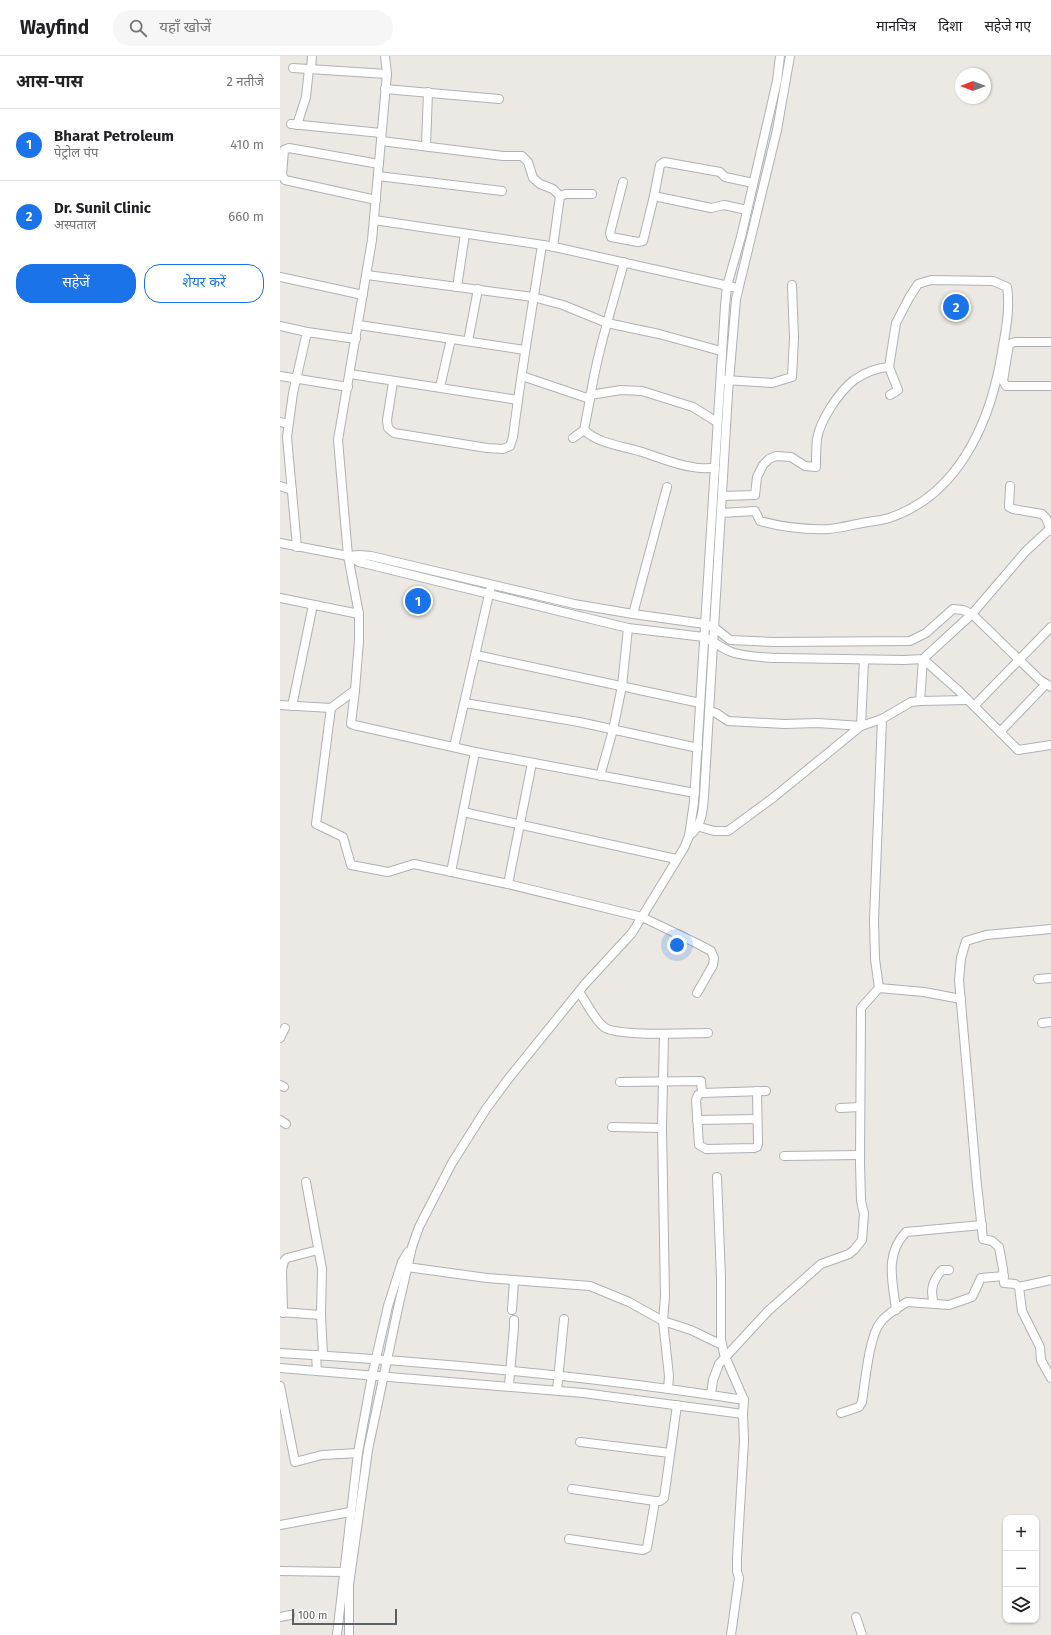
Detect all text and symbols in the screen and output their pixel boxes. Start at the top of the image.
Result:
search box [113,10,393,46]
text: Wayfind [20,16,89,39]
icon: search [127,17,149,39]
text: यहाँ खोजें [159,18,211,36]
text: मानचित्र [876,18,916,35]
text: दिशा [938,18,962,35]
text: सहेजे गए [984,18,1031,35]
north arrow [955,68,991,104]
text: आस-पास [16,71,83,92]
text: 2 नतीजे [226,74,264,89]
text: Bharat Petroleum [54,127,174,145]
text: 1 [26,137,32,152]
text: 410 m [230,137,264,152]
text: पेट्रोल पंप [54,145,98,160]
text: Dr. Sunil Clinic [54,199,151,217]
text: 2 [26,209,32,224]
text: 660 m [228,209,264,224]
text: अस्पताल [54,217,96,232]
button: सहेजें [16,264,136,303]
button: शेयर करें [144,264,264,303]
pin: 2 [943,292,969,322]
pin: 1 [405,586,431,616]
your location [667,935,687,955]
map controls [1003,1515,1039,1623]
button: + [1003,1515,1039,1551]
button: − [1003,1551,1039,1587]
button: layers [1003,1587,1039,1623]
scale bar [292,1607,397,1626]
text: 100 m [298,1609,327,1622]

